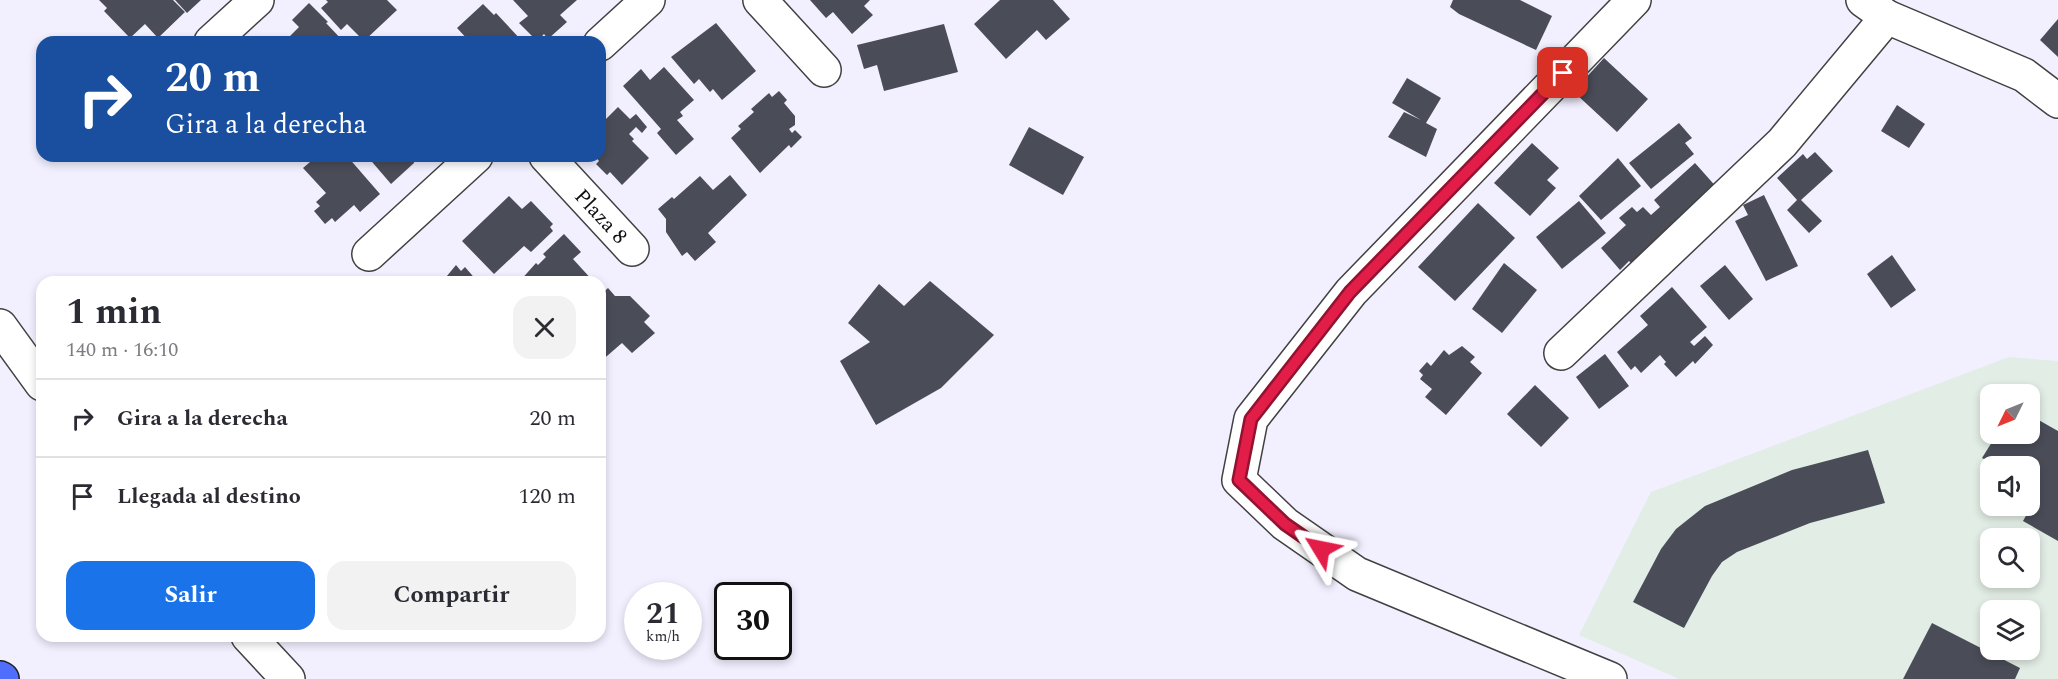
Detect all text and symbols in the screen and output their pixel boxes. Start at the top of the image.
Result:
text: 20 m [165,47,260,110]
pin [1537,47,1588,98]
icon: arrive [1546,56,1579,89]
icon: right [66,60,144,138]
text: Gira a la derecha [165,104,367,146]
street label: Plaza 8 [566,182,634,252]
text: 1 min [66,285,162,340]
button: close [513,296,576,359]
text: 140 m · 16:10 [66,335,178,365]
north arrow [1980,384,2040,444]
map controls [1980,384,2040,660]
icon: right [66,402,99,435]
text: Gira a la derecha [117,402,288,435]
text: 20 m [530,402,576,435]
button: sound [1980,456,2040,516]
icon: arrive [66,480,99,513]
text: Llegada al destino [117,480,301,513]
text: 120 m [519,480,576,513]
position arrow [1289,517,1353,581]
button: search [1980,528,2040,588]
button: Salir [66,561,315,630]
button: Compartir [327,561,576,630]
speed limit sign: 30 [714,582,792,660]
text: 21 [646,591,680,637]
button: layers [1980,600,2040,660]
text: km/h [646,625,680,648]

